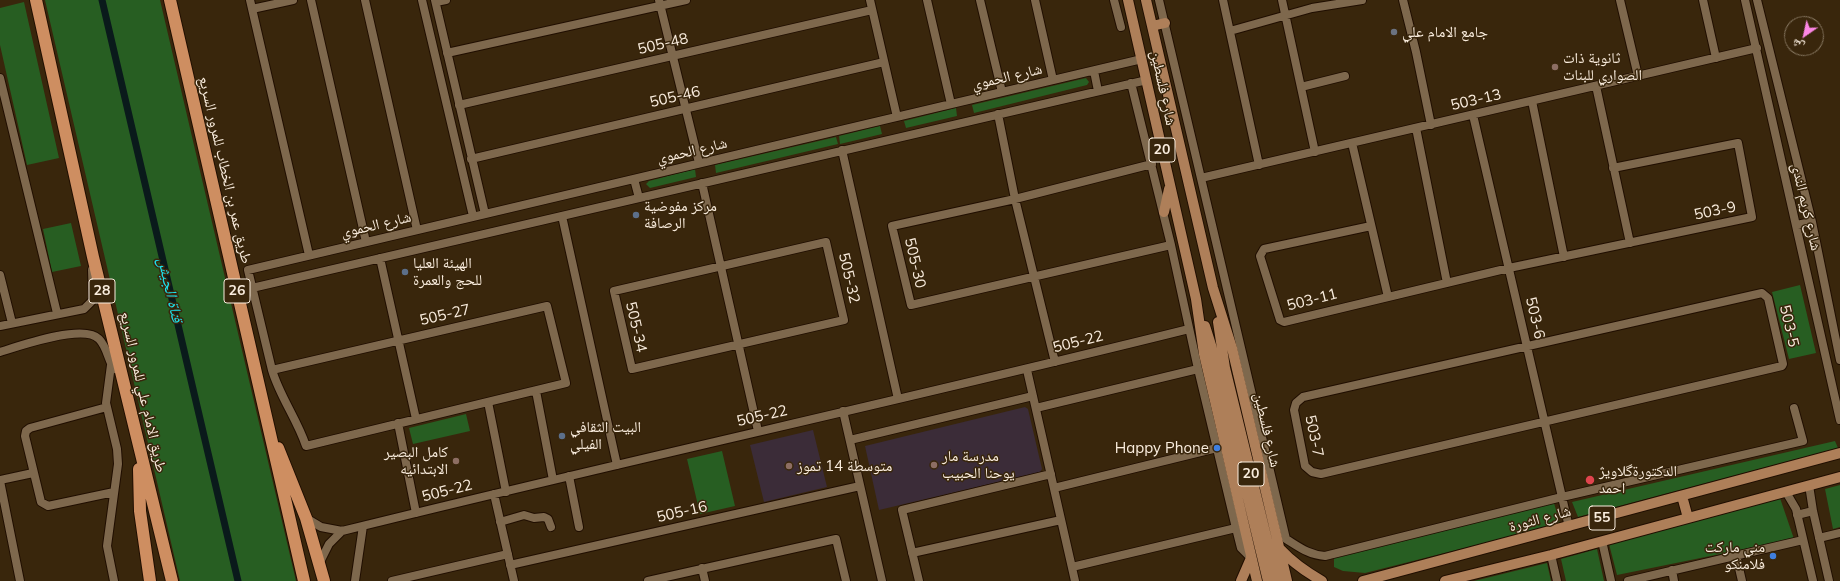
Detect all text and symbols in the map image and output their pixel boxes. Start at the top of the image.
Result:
north arrow [1784,16,1824,56]
place label: جامع الامام علي [1402,23,1488,41]
marker: جامع الامام علي [1389,27,1399,37]
street label: 505-48 [636,29,690,59]
text: ش [1789,36,1807,54]
street label: شارع فلسطين [1146,49,1180,127]
place label: ثانوية ذات الصواري للبنات [1563,49,1642,84]
street label: شارع الحموي [970,60,1044,94]
marker: ثانوية ذات الصواري للبنات [1550,62,1560,72]
street label: طريق عمر بن الخطاب للمرور السريع [195,75,255,265]
street label: 505-46 [648,82,702,112]
street label: 503-13 [1449,85,1503,115]
street label: شارع الحموي [655,134,729,168]
road number: 20 [1149,138,1175,162]
street label: شارع كريم الندى [1787,162,1825,252]
place label: مركز مفوضية الرصافة [644,197,717,232]
street label: 503-9 [1692,198,1738,224]
street label: شارع الحموي [339,208,413,242]
marker: مركز مفوضية الرصافة [631,210,641,220]
street label: 505-30 [900,236,930,290]
street label: 505-32 [834,251,864,305]
place label: الهيئة العليا للحج والعمرة [413,254,482,289]
water label: قناة الجيش [153,256,187,324]
marker: الهيئة العليا للحج والعمرة [400,267,410,277]
road number: 28 [89,279,115,303]
road number: 26 [224,279,250,303]
street label: 503-11 [1285,285,1339,315]
street label: 503-6 [1521,295,1549,341]
street label: 505-27 [418,300,472,330]
street label: 505-34 [621,300,651,354]
street label: 503-5 [1775,303,1803,349]
street label: طريق الامام علي للمرور السريع [116,310,170,474]
street label: 505-22 [1051,327,1105,357]
street label: شارع فلسطين [1250,391,1284,469]
street label: 505-22 [735,401,789,431]
street label: 503-7 [1301,413,1327,459]
place label: البيت الثقافي الفيلي [570,418,641,453]
marker: البيت الثقافي الفيلي [557,431,567,441]
place label: Happy Phone [1115,439,1209,457]
place label: كامل البصير الابتدائيه [384,443,448,478]
marker: Happy Phone [1212,443,1222,453]
place label: مدرسة مار يوحنا الحبيب [942,447,1015,482]
marker: كامل البصير الابتدائيه [451,456,461,466]
place label: متوسطة 14 تموز [797,457,892,475]
marker: مدرسة مار يوحنا الحبيب [929,460,939,470]
marker: متوسطة 14 تموز [784,461,794,471]
road number: 20 [1238,462,1264,486]
place label: الدكتورةگلاويژ احمد [1599,462,1677,497]
marker: الدكتورةگلاويژ احمد [1584,474,1596,486]
street label: 505-22 [420,476,474,506]
street label: 505-16 [655,497,709,527]
street label: شارع الثورة [1507,502,1573,536]
road number: 55 [1589,506,1615,530]
place label: مني ماركت فلامنكو [1705,538,1765,573]
marker: مني ماركت فلامنكو [1768,551,1778,561]

